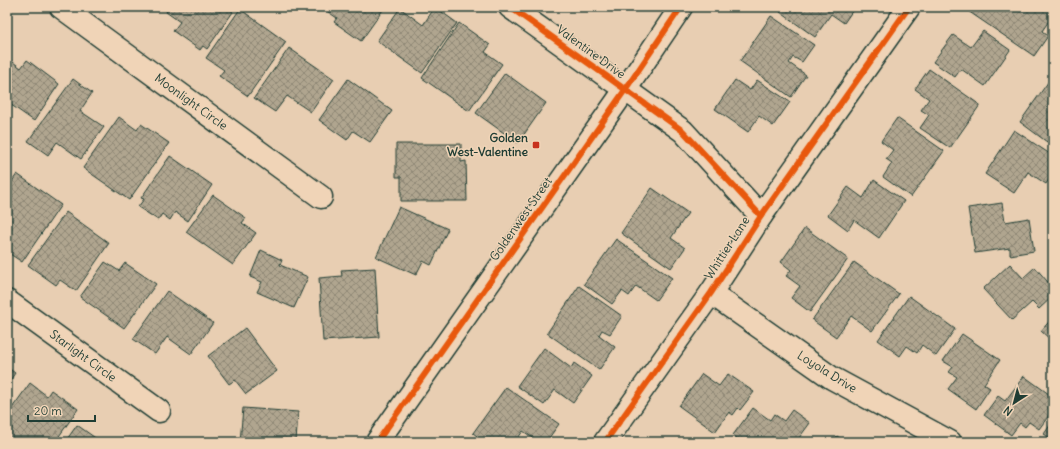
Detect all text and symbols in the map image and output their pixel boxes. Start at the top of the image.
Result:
street label: Valentine Drive [554,22,629,82]
street label: Moonlight Circle [152,70,231,133]
place label: Golden West-Valentine [447,130,529,159]
marker: Golden West-Valentine [531,140,541,150]
street label: Goldenwest Street [486,174,555,263]
street label: Whittier Lane [701,213,753,282]
street label: Starlight Circle [47,326,120,385]
street label: Loyola Drive [795,347,860,396]
north arrow [994,383,1034,423]
scale bar [28,397,95,423]
text: 20 m [34,403,62,418]
text: N [1001,403,1015,419]

